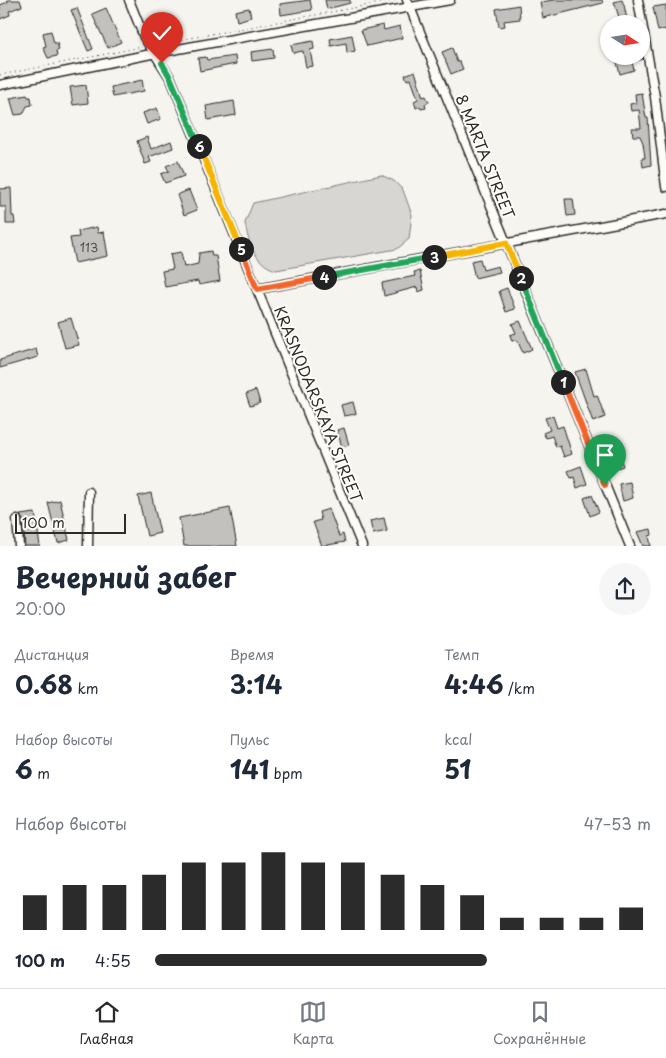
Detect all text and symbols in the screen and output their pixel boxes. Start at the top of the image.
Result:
pin [141,12,183,63]
north arrow [600,15,650,65]
map controls [600,15,650,65]
icon: check [148,19,176,47]
street label: 8 MARTA STREET [451,90,522,222]
pin: 6 [186,134,212,158]
text: 6 [195,136,204,157]
pin: 5 [228,236,254,262]
house number: 113 [80,238,98,256]
text: 5 [237,239,246,260]
pin: 3 [422,244,446,270]
text: 3 [430,247,439,268]
pin: 4 [312,264,336,290]
pin: 2 [508,266,534,290]
text: 4 [320,267,329,288]
text: 2 [517,268,526,289]
street label: KRASNODARSKAYA STREET [269,302,369,506]
pin: 1 [550,370,576,394]
text: 1 [560,372,567,393]
pin [584,434,626,485]
icon: arrive [591,441,619,469]
scale bar [15,510,126,534]
text: 100 m [22,512,65,533]
text: Вечерний забег [15,555,236,598]
button: share [599,563,651,615]
text: 20:00 [15,596,66,620]
text: Дистанция [15,644,89,665]
text: Время [230,644,274,665]
text: Темп [444,644,480,665]
text: 0.68 [15,665,73,703]
text: 3:14 [230,665,283,703]
text: 4:46 [444,665,504,703]
text: km [73,678,99,699]
text: /km [504,678,535,699]
text: Набор высоты [15,729,113,750]
text: Пульс [230,729,269,750]
text: kcal [444,729,472,750]
text: 6 [15,750,33,788]
text: 141 [230,750,269,788]
text: 51 [444,750,471,788]
text: m [33,763,50,784]
text: bpm [269,763,303,784]
text: Набор высоты [15,811,127,835]
text: 47–53 m [584,811,651,835]
text: 100 m [15,948,65,972]
text: 4:55 [95,948,131,972]
tab: Главная [80,998,134,1049]
tab: Карта [293,998,334,1049]
tab: Сохранённые [493,998,586,1049]

